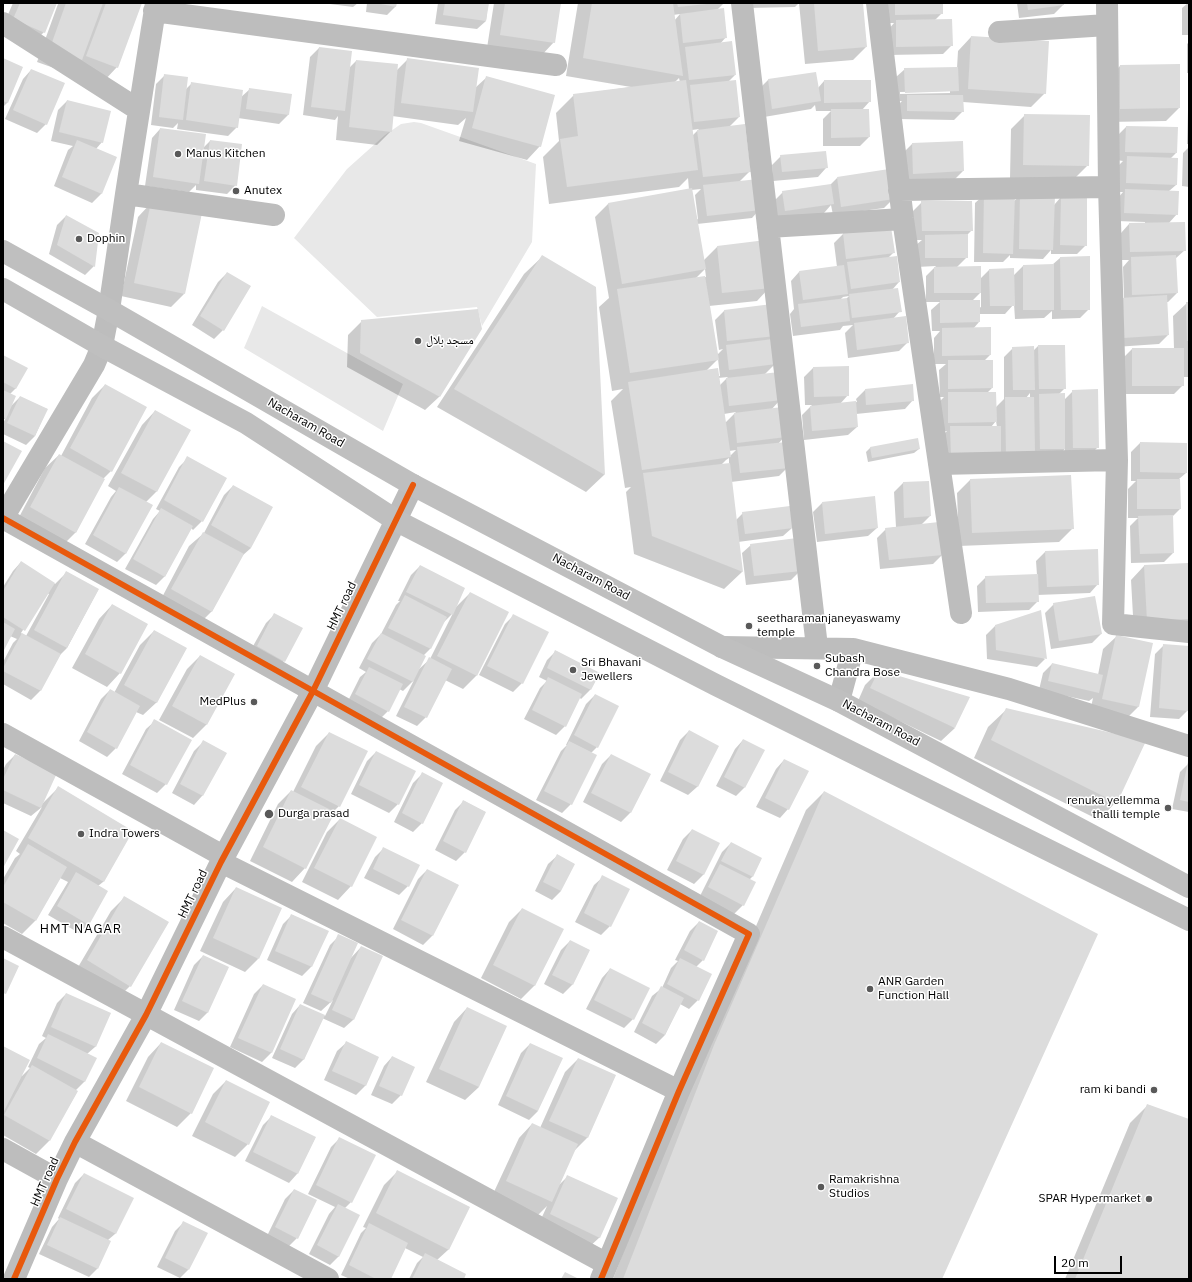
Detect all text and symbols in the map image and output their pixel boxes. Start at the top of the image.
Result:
place label: Manus Kitchen [186,147,265,161]
marker: Manus Kitchen [173,149,183,159]
place label: Anutex [244,184,282,198]
marker: Anutex [231,186,241,196]
place label: Dophin [87,232,125,246]
marker: Dophin [74,234,84,244]
place label: مسجد بلال [426,334,474,348]
marker: مسجد بلال [413,336,423,346]
street label: Nacharam Road [265,395,347,451]
street label: Nacharam Road [550,550,632,604]
street label: HMT road [324,579,360,633]
place label: seetharamanjaneyaswamy temple [757,612,901,640]
marker: seetharamanjaneyaswamy temple [744,621,754,631]
place label: Subash Chandra Bose [825,652,900,680]
place label: Sri Bhavani Jewellers [581,656,641,684]
marker: Subash Chandra Bose [812,661,822,671]
marker: Sri Bhavani Jewellers [568,665,578,675]
place label: MedPlus [200,695,246,709]
street label: Nacharam Road [840,696,922,750]
marker: MedPlus [249,697,259,707]
place label: renuka yellemma thalli temple [1067,794,1160,822]
marker: renuka yellemma thalli temple [1163,803,1173,813]
place label: Durga prasad [278,807,349,821]
marker: Durga prasad [263,808,275,820]
place label: Indra Towers [89,827,160,841]
marker: Indra Towers [76,829,86,839]
street label: HMT road [175,867,211,921]
district label: HMT NAGAR [40,921,122,937]
place label: ANR Garden Function Hall [878,975,949,1003]
marker: ANR Garden Function Hall [865,984,875,994]
place label: ram ki bandi [1080,1083,1146,1097]
marker: ram ki bandi [1149,1085,1159,1095]
street label: HMT road [28,1155,62,1209]
place label: Ramakrishna Studios [829,1173,899,1201]
marker: Ramakrishna Studios [816,1182,826,1192]
place label: SPAR Hypermarket [1038,1192,1141,1206]
marker: SPAR Hypermarket [1144,1194,1154,1204]
scale bar [1056,1248,1124,1274]
text: 20 m [1061,1255,1089,1270]

